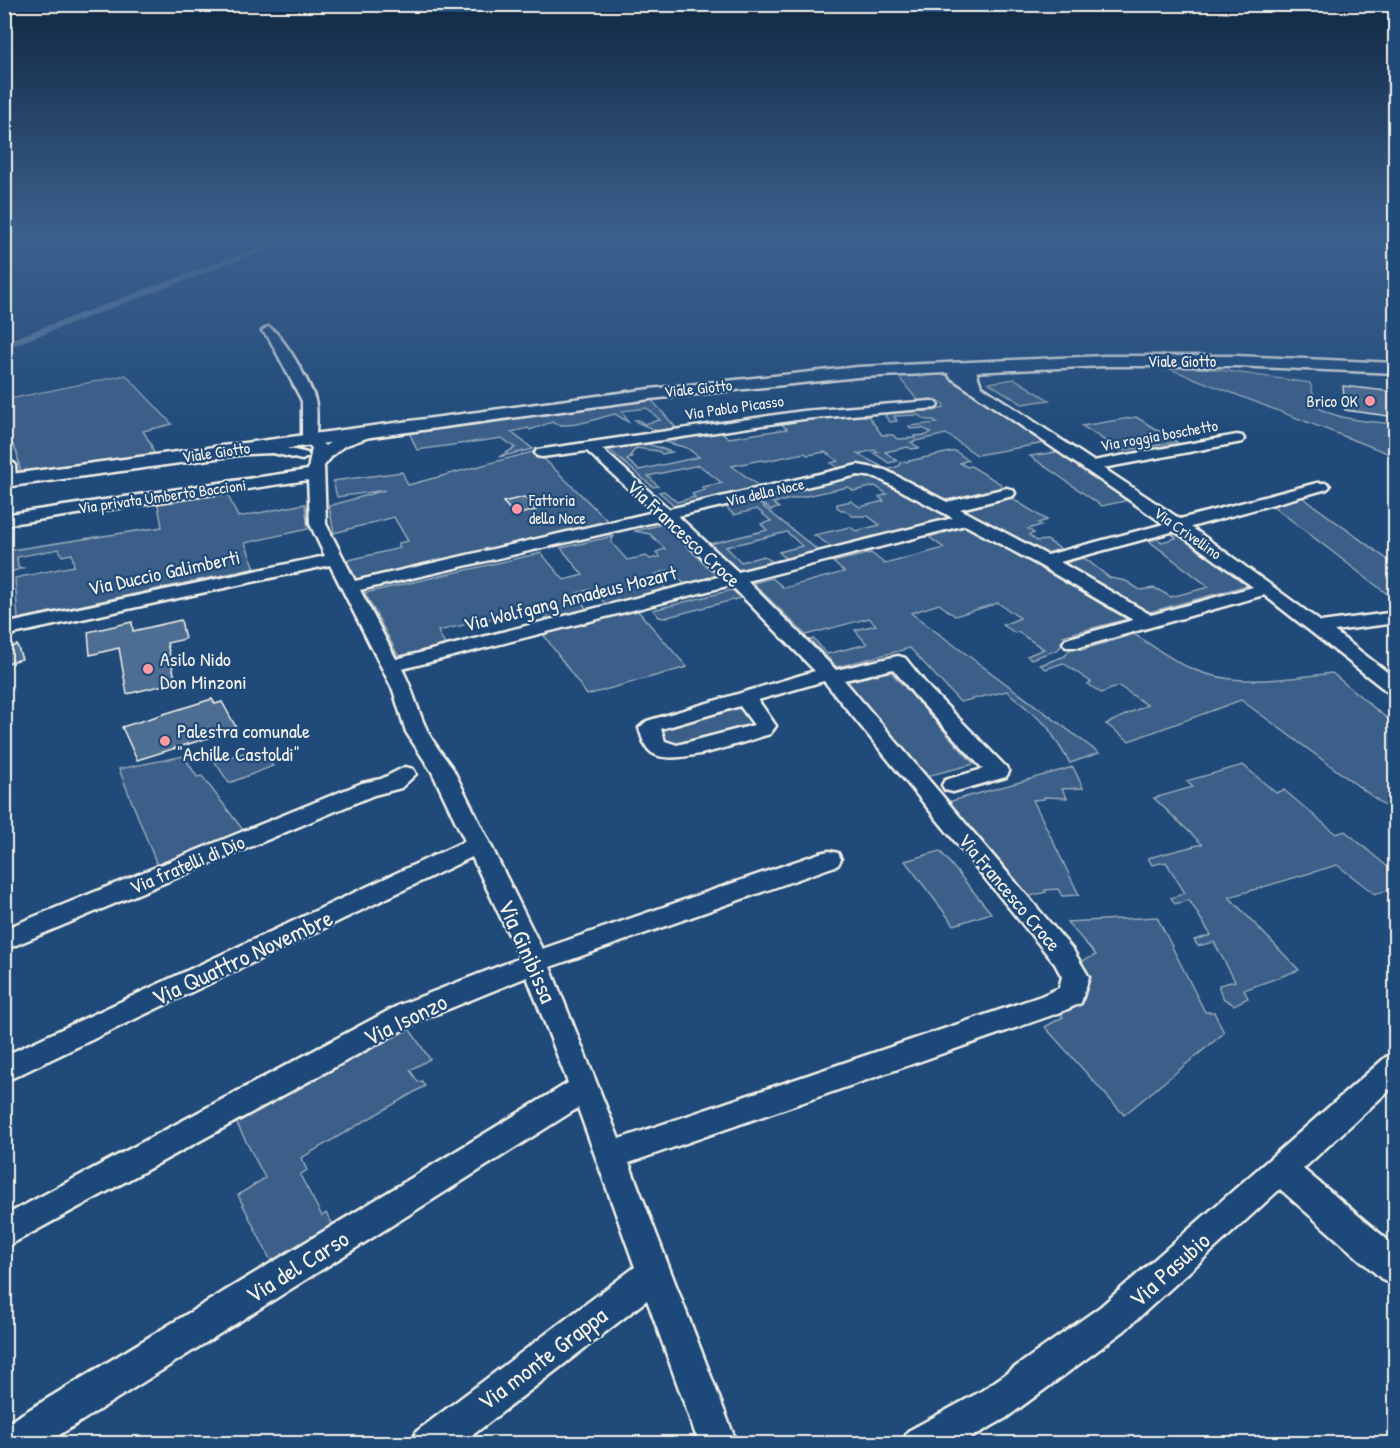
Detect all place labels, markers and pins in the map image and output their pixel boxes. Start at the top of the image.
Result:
place label: Brico OK [1307,390,1359,412]
marker: Brico OK [1363,394,1377,408]
place label: Fattoria della Noce [528,489,587,529]
marker: Fattoria della Noce [510,502,524,516]
place label: Asilo Nido Don Minzoni [160,645,247,695]
marker: Asilo Nido Don Minzoni [141,662,155,676]
place label: Palestra comunale "Achille Castoldi" [177,717,310,767]
marker: Palestra comunale "Achille Castoldi" [158,734,172,748]

